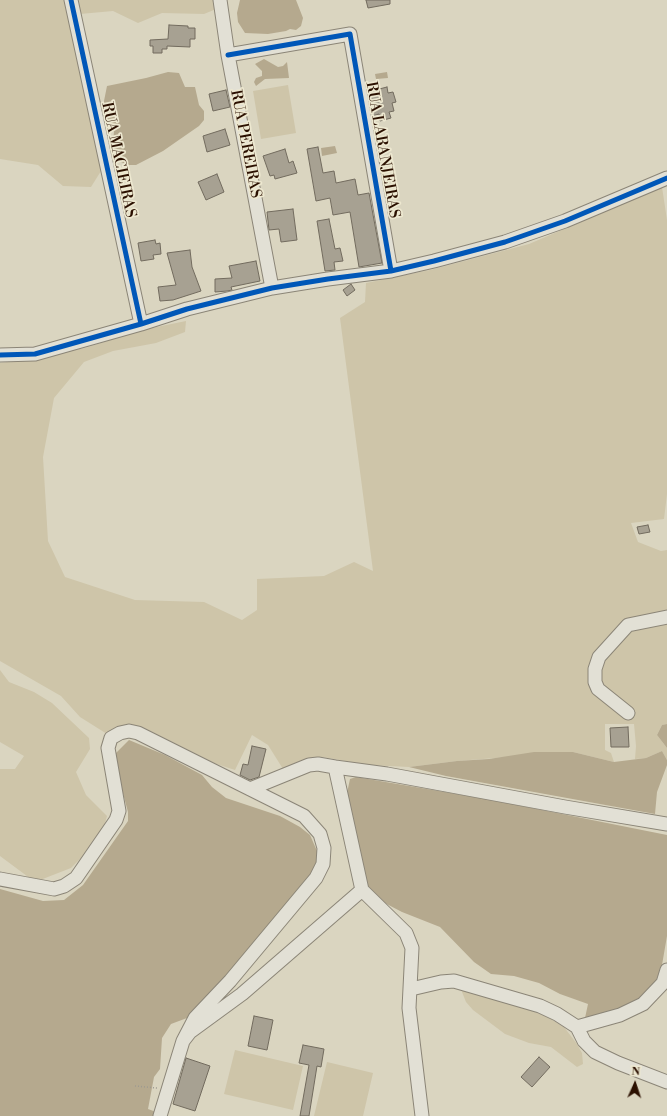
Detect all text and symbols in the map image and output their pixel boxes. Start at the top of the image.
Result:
street label: RUA LARANJEIRAS [361,80,403,220]
street label: RUA PEREIRAS [226,88,264,200]
street label: RUA MACIEIRAS [97,101,139,219]
north arrow [615,1064,655,1104]
text: N [631,1065,640,1079]

